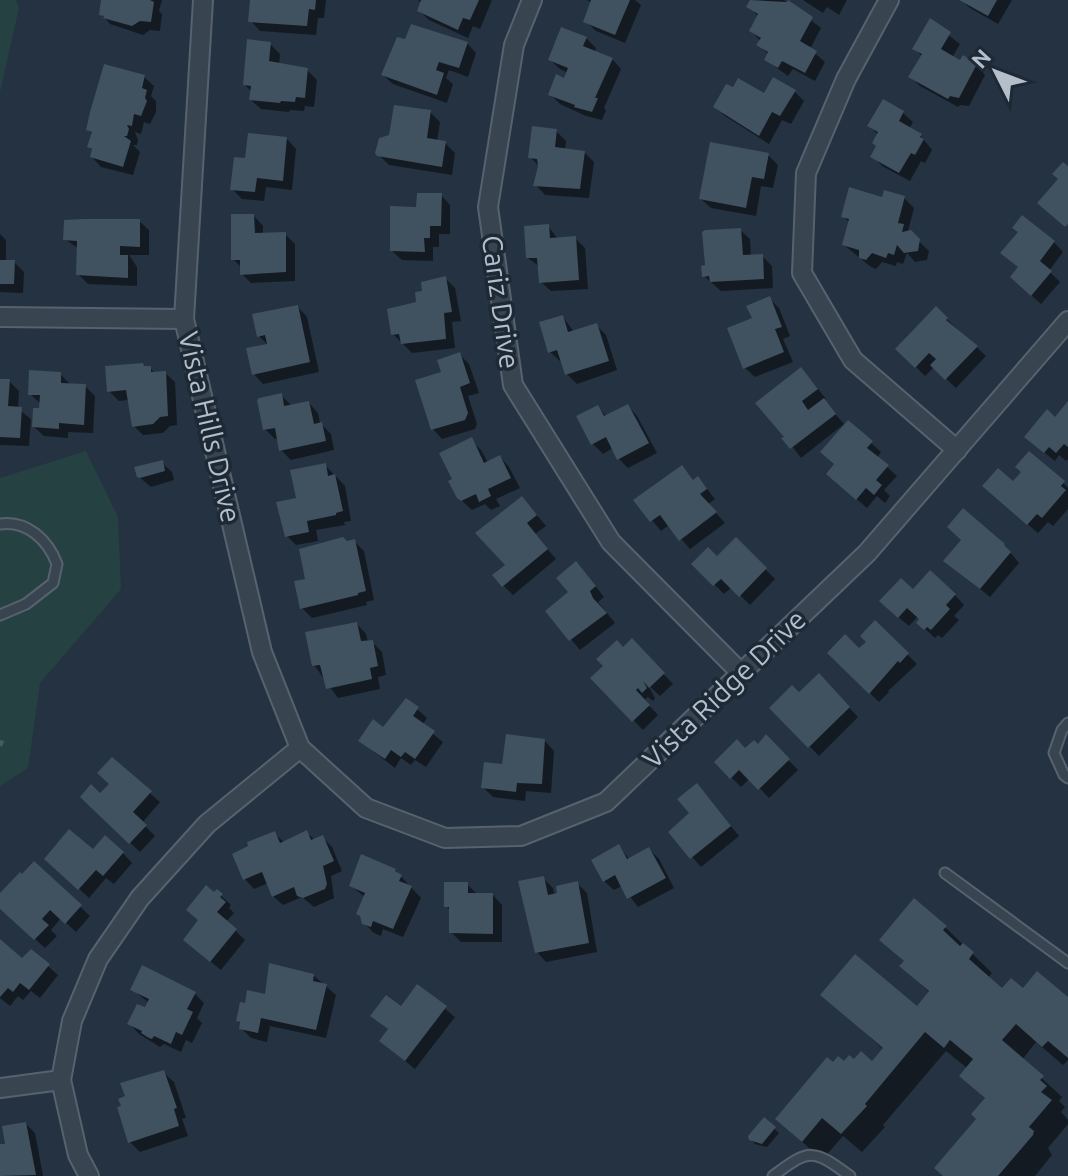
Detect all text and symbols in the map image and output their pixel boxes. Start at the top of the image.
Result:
north arrow [956,32,1036,112]
text: N [966,44,996,73]
street label: Cariz Drive [477,233,526,371]
street label: Vista Hills Drive [173,328,248,525]
street label: Vista Ridge Drive [636,603,811,774]

